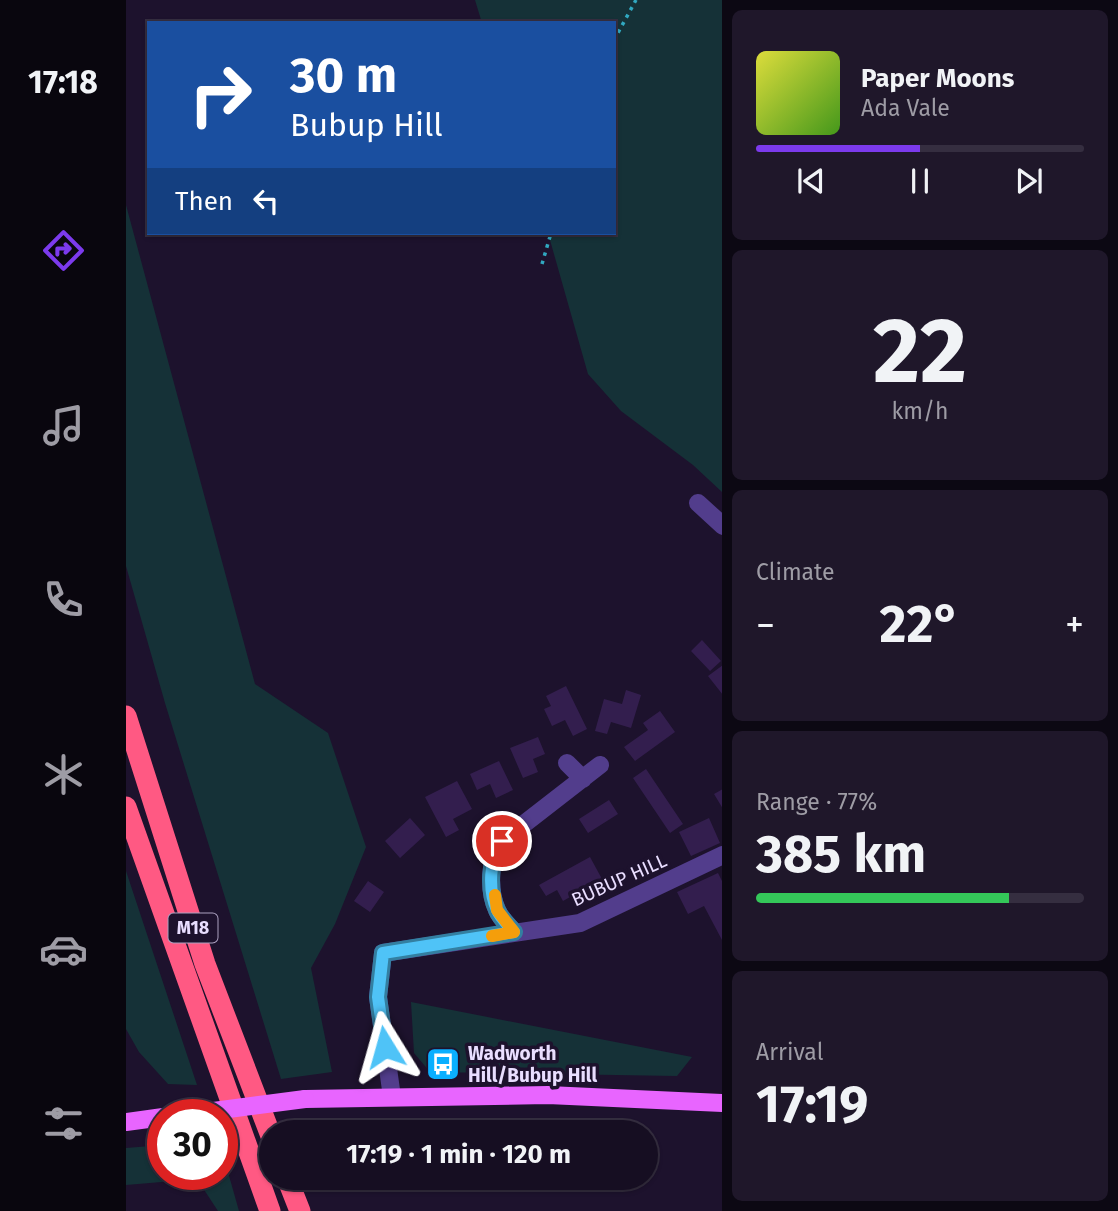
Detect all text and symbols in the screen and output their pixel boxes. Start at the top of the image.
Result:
text: 30 m [290,46,397,105]
icon: right [175,49,266,140]
text: 17:18 [28,63,98,101]
text: Paper Moons [861,63,1014,94]
text: Ada Vale [861,94,950,122]
text: Bubup Hill [290,106,443,144]
icon: previous [792,162,830,200]
icon: pause [901,162,939,200]
icon: next [1010,162,1048,200]
icon: left [247,182,285,220]
text: Then [175,186,233,217]
icon: directions [39,226,88,275]
text: 22 [873,297,967,406]
text: km/h [892,397,948,425]
icon: music [39,401,88,450]
text: Climate [756,558,835,586]
icon: phone [39,575,88,624]
text: 22° [880,593,960,656]
text: − [756,602,775,648]
text: + [1065,602,1084,648]
icon: climate [39,750,88,799]
text: Range · 77% [756,788,877,816]
pin [472,811,532,871]
icon: arrive [483,822,521,860]
text: 385 km [756,823,926,886]
street label: BUBUP HILL [568,849,671,911]
road number: M18 [168,914,218,943]
icon: car [39,925,88,974]
position arrow [348,1010,422,1084]
text: Arrival [756,1038,823,1066]
place label: Wadworth Hill/Bubup Hill [468,1042,597,1087]
bus stop icon: Wadworth Hill/Bubup Hill [424,1045,462,1083]
text: 17:19 [756,1073,868,1136]
icon: filters [39,1099,88,1148]
speed limit sign: 30 [147,1099,238,1190]
text: 17:19 · 1 min · 120 m [346,1139,571,1170]

